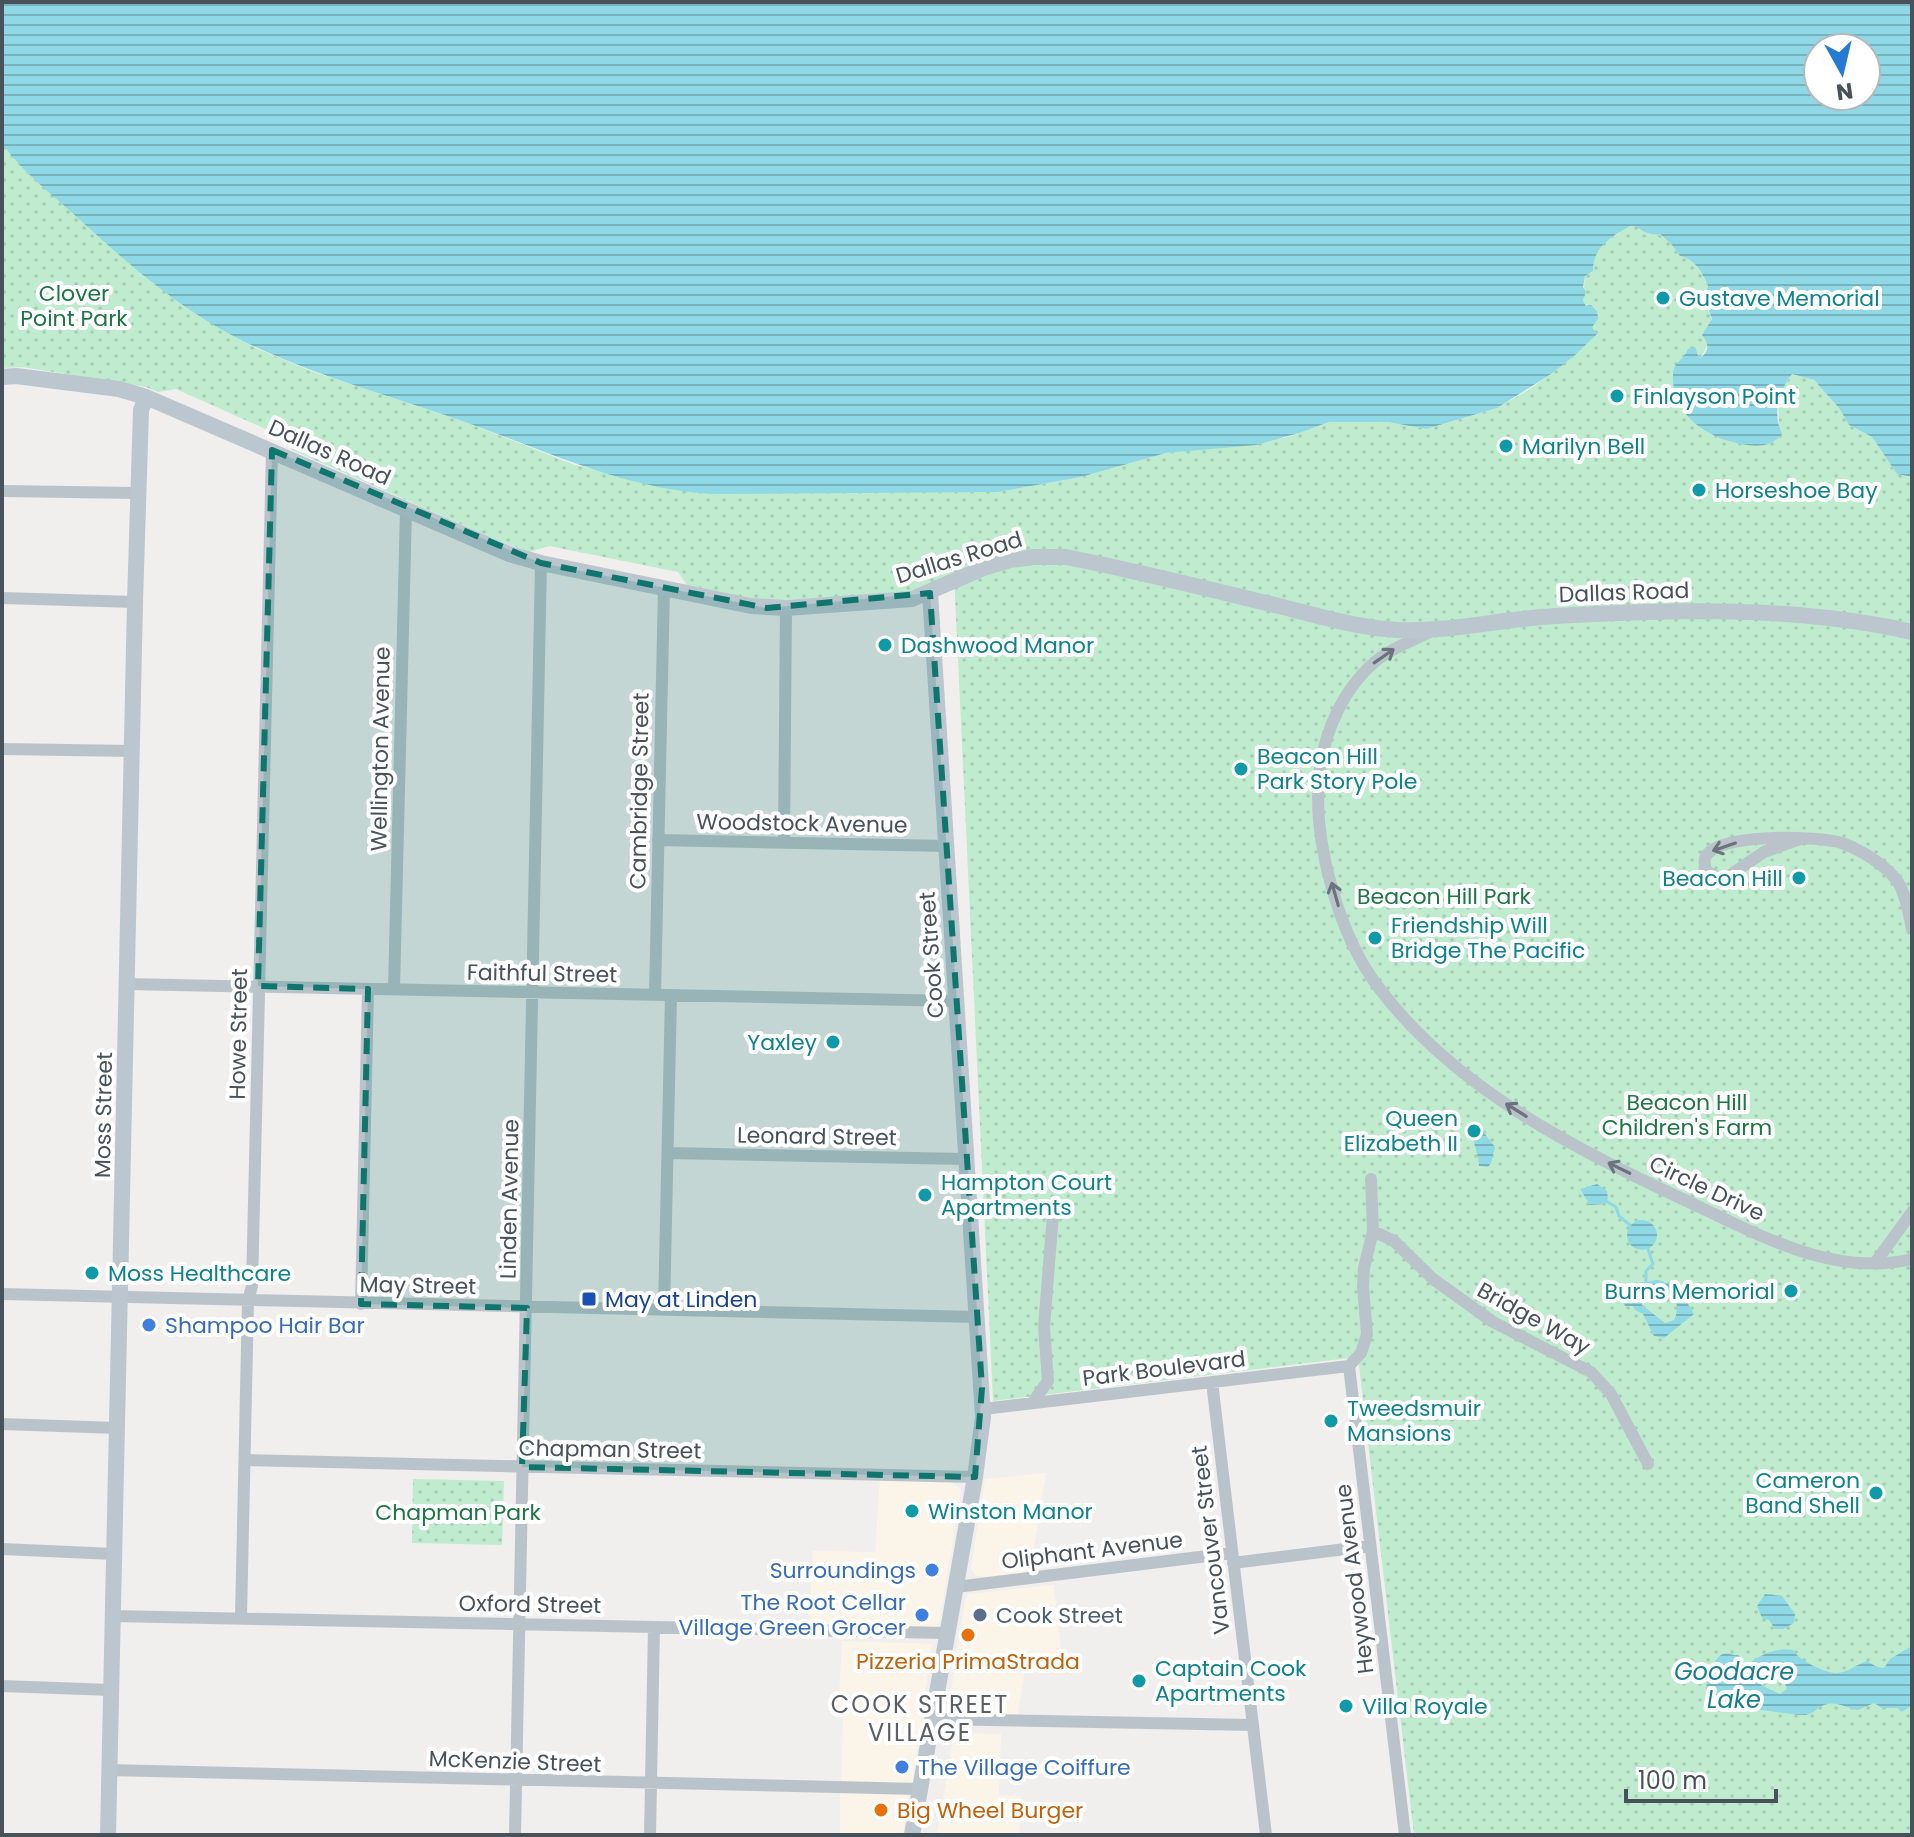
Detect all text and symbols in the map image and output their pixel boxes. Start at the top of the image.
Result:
north arrow [1802,32,1882,112]
text: N [1834,75,1855,108]
park label: Clover Point Park [20,278,128,334]
place label: Gustave Memorial [1679,283,1880,314]
marker: Gustave Memorial [1654,289,1672,307]
place label: Finlayson Point [1633,381,1796,412]
marker: Finlayson Point [1608,387,1626,405]
street label: Dallas Road [264,412,396,493]
place label: Marilyn Bell [1522,431,1645,462]
marker: Marilyn Bell [1497,437,1515,455]
place label: Horseshoe Bay [1715,475,1878,506]
marker: Horseshoe Bay [1690,481,1708,499]
street label: Dallas Road [892,524,1026,591]
street label: Dallas Road [1558,575,1690,610]
place label: Dashwood Manor [901,630,1094,661]
marker: Dashwood Manor [876,636,894,654]
street label: Wellington Avenue [363,646,398,852]
one-way arrow [1372,648,1394,664]
street label: Cambridge Street [622,692,657,890]
place label: Beacon Hill Park Story Pole [1257,741,1417,797]
marker: Beacon Hill Park Story Pole [1232,760,1250,778]
street label: Woodstock Avenue [696,806,908,841]
one-way arrow [1712,840,1737,855]
place label: Beacon Hill [1662,863,1783,894]
marker: Beacon Hill [1790,869,1808,887]
one-way arrow [1327,881,1342,907]
park label: Beacon Hill Park [1357,881,1532,912]
street label: Cook Street [912,891,951,1019]
place label: Friendship Will Bridge The Pacific [1391,910,1585,966]
marker: Friendship Will Bridge The Pacific [1366,929,1384,947]
street label: Faithful Street [466,957,617,990]
street label: Howe Street [222,968,255,1100]
place label: Yaxley [747,1027,818,1058]
marker: Yaxley [824,1033,842,1051]
street label: Moss Street [87,1052,120,1178]
park label: Beacon Hill Children's Farm [1602,1087,1772,1143]
one-way arrow [1505,1101,1528,1117]
place label: Queen Elizabeth II [1344,1103,1458,1159]
street label: Linden Avenue [493,1119,526,1279]
street label: Leonard Street [737,1120,897,1153]
marker: Queen Elizabeth II [1465,1122,1483,1140]
street label: Circle Drive [1644,1148,1770,1229]
one-way arrow [1607,1160,1631,1176]
place label: Hampton Court Apartments [941,1167,1112,1223]
marker: Hampton Court Apartments [916,1186,934,1204]
place label: Moss Healthcare [108,1258,291,1289]
marker: Moss Healthcare [83,1264,101,1282]
street label: May Street [359,1269,477,1302]
street label: Bridge Way [1472,1275,1597,1363]
place label: Burns Memorial [1605,1276,1775,1307]
marker: Burns Memorial [1782,1282,1800,1300]
place label: May at Linden [605,1284,757,1315]
marker: May at Linden [580,1290,598,1308]
place label: Shampoo Hair Bar [165,1310,365,1341]
marker: Shampoo Hair Bar [140,1316,158,1334]
street label: Park Boulevard [1081,1343,1247,1394]
place label: Tweedsmuir Mansions [1347,1393,1481,1449]
marker: Tweedsmuir Mansions [1322,1412,1340,1430]
street label: Chapman Street [518,1432,702,1467]
street label: Vancouver Street [1184,1444,1237,1636]
place label: Cameron Band Shell [1745,1465,1860,1521]
street label: Heywood Avenue [1327,1482,1382,1676]
marker: Cameron Band Shell [1867,1484,1885,1502]
place label: Winston Manor [928,1496,1093,1527]
park label: Chapman Park [375,1497,541,1528]
marker: Winston Manor [903,1502,921,1520]
street label: Oliphant Avenue [1000,1524,1185,1577]
place label: Surroundings [770,1555,916,1586]
marker: Surroundings [923,1561,941,1579]
place label: The Root Cellar Village Green Grocer [678,1587,906,1643]
street label: Oxford Street [458,1588,602,1621]
place label: Cook Street [996,1600,1123,1631]
marker: The Root Cellar Village Green Grocer [913,1606,931,1624]
marker: Cook Street [971,1606,989,1624]
marker: Pizzeria PrimaStrada [959,1626,977,1644]
place label: Pizzeria PrimaStrada [856,1646,1080,1677]
place label: Captain Cook Apartments [1155,1653,1307,1709]
water label: Goodacre Lake [1674,1655,1794,1716]
marker: Captain Cook Apartments [1130,1672,1148,1690]
district label: COOK STREET VILLAGE [831,1688,1009,1749]
place label: Villa Royale [1362,1691,1488,1722]
marker: Villa Royale [1337,1697,1355,1715]
street label: McKenzie Street [428,1743,602,1780]
place label: The Village Coiffure [918,1752,1131,1783]
scale bar [1626,1753,1776,1803]
marker: The Village Coiffure [893,1758,911,1776]
text: 100 m [1638,1764,1707,1797]
place label: Big Wheel Burger [897,1795,1083,1826]
marker: Big Wheel Burger [872,1801,890,1819]

